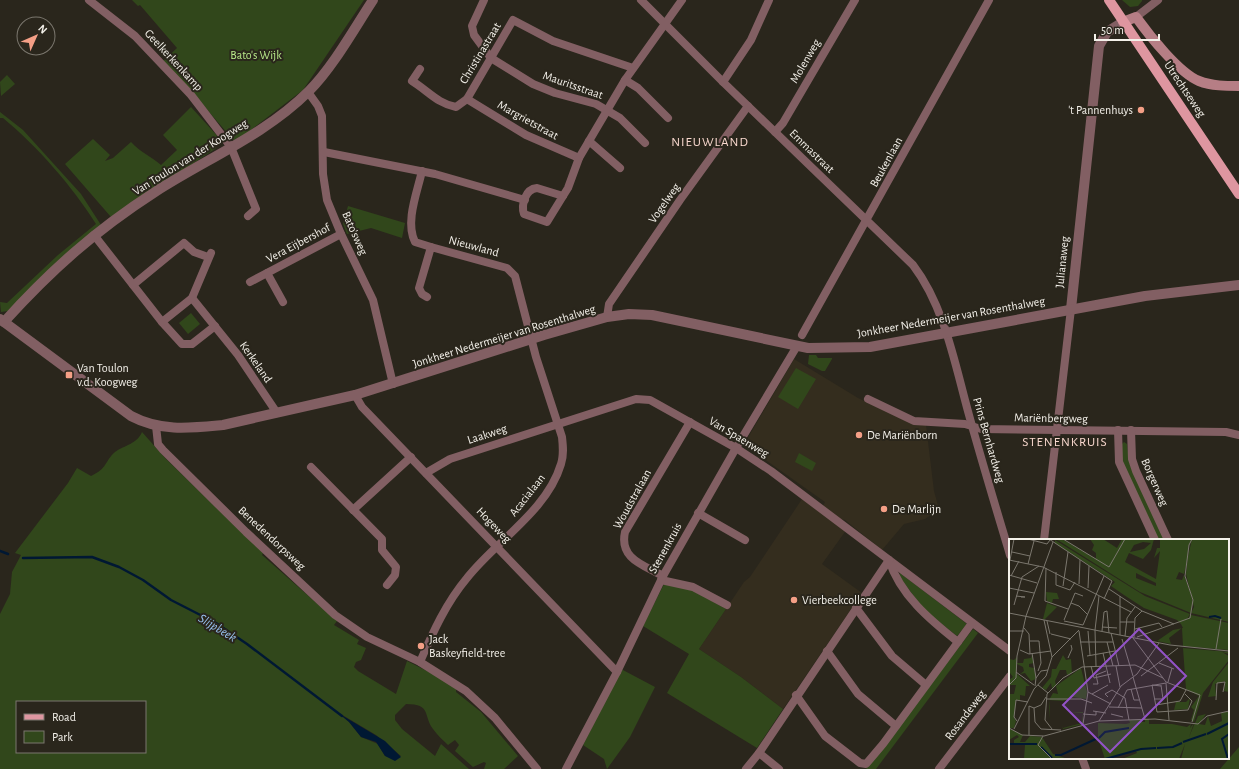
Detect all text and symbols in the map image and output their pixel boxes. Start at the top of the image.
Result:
north arrow [16,16,56,56]
scale bar [1095,16,1159,42]
street label: Christinastraat [457,20,503,86]
text: N [36,23,49,36]
text: 50 m [1101,24,1124,36]
street label: Geelkerkenkamp [143,27,205,93]
street label: Molenweg [788,37,822,85]
park label: Bato's Wijk [230,49,282,62]
street label: Utrechtseweg [1162,59,1208,119]
street label: Mauritsstraat [541,69,605,101]
street label: Margrietstraat [496,98,561,142]
place label: 't Pannenhuys [1068,104,1133,117]
marker: 't Pannenhuys [1136,105,1146,115]
street label: Van Toulon van der Koogweg [130,117,250,197]
street label: Emmastraat [787,127,837,175]
street label: Beukenlaan [867,135,905,189]
district label: NIEUWLAND [671,136,749,149]
street label: Vogelweg [646,181,682,225]
street label: Bato'sweg [340,209,370,257]
street label: Vera Eijbershof [264,221,334,266]
street label: Nieuwland [448,234,500,258]
street label: Julianaweg [1053,235,1071,288]
street label: Jonkheer Nedermeijer van Rosenthalweg [856,295,1046,340]
street label: Jonkheer Nedermeijer van Rosenthalweg [411,302,597,371]
street label: Kerkeland [238,339,274,385]
place label: Van Toulon v.d. Koogweg [77,362,138,388]
marker: Van Toulon v.d. Koogweg [64,370,74,380]
street label: Prins Bernhardweg [971,396,1007,484]
street label: Mariënbergweg [1014,411,1088,425]
street label: Van Spaenweg [707,414,771,460]
street label: Laakweg [466,422,508,446]
place label: De Mariënborn [867,429,938,441]
marker: De Mariënborn [854,430,864,440]
district label: STENENKRUIS [1022,436,1108,449]
street label: Borgerweg [1139,456,1171,508]
street label: Woudstralaan [611,467,653,531]
street label: Acacialaan [507,472,547,518]
place label: De Marlijn [892,503,941,516]
street label: Benedendorpsweg [236,504,308,572]
marker: De Marlijn [879,504,889,514]
street label: Hogeweg [474,505,514,545]
street label: Stenenkruis [646,521,684,575]
inset map [1009,539,1229,759]
place label: Vierbeekcollege [802,594,877,606]
marker: Vierbeekcollege [789,595,799,605]
water label: Slijpbeek [196,612,239,645]
place label: Jack Baskeyfield-tree [429,633,505,660]
marker: Jack Baskeyfield-tree [416,641,426,651]
street label: Rosandeweg [942,688,988,742]
legend [16,701,146,753]
text: Road [52,711,76,723]
text: Park [52,731,73,743]

